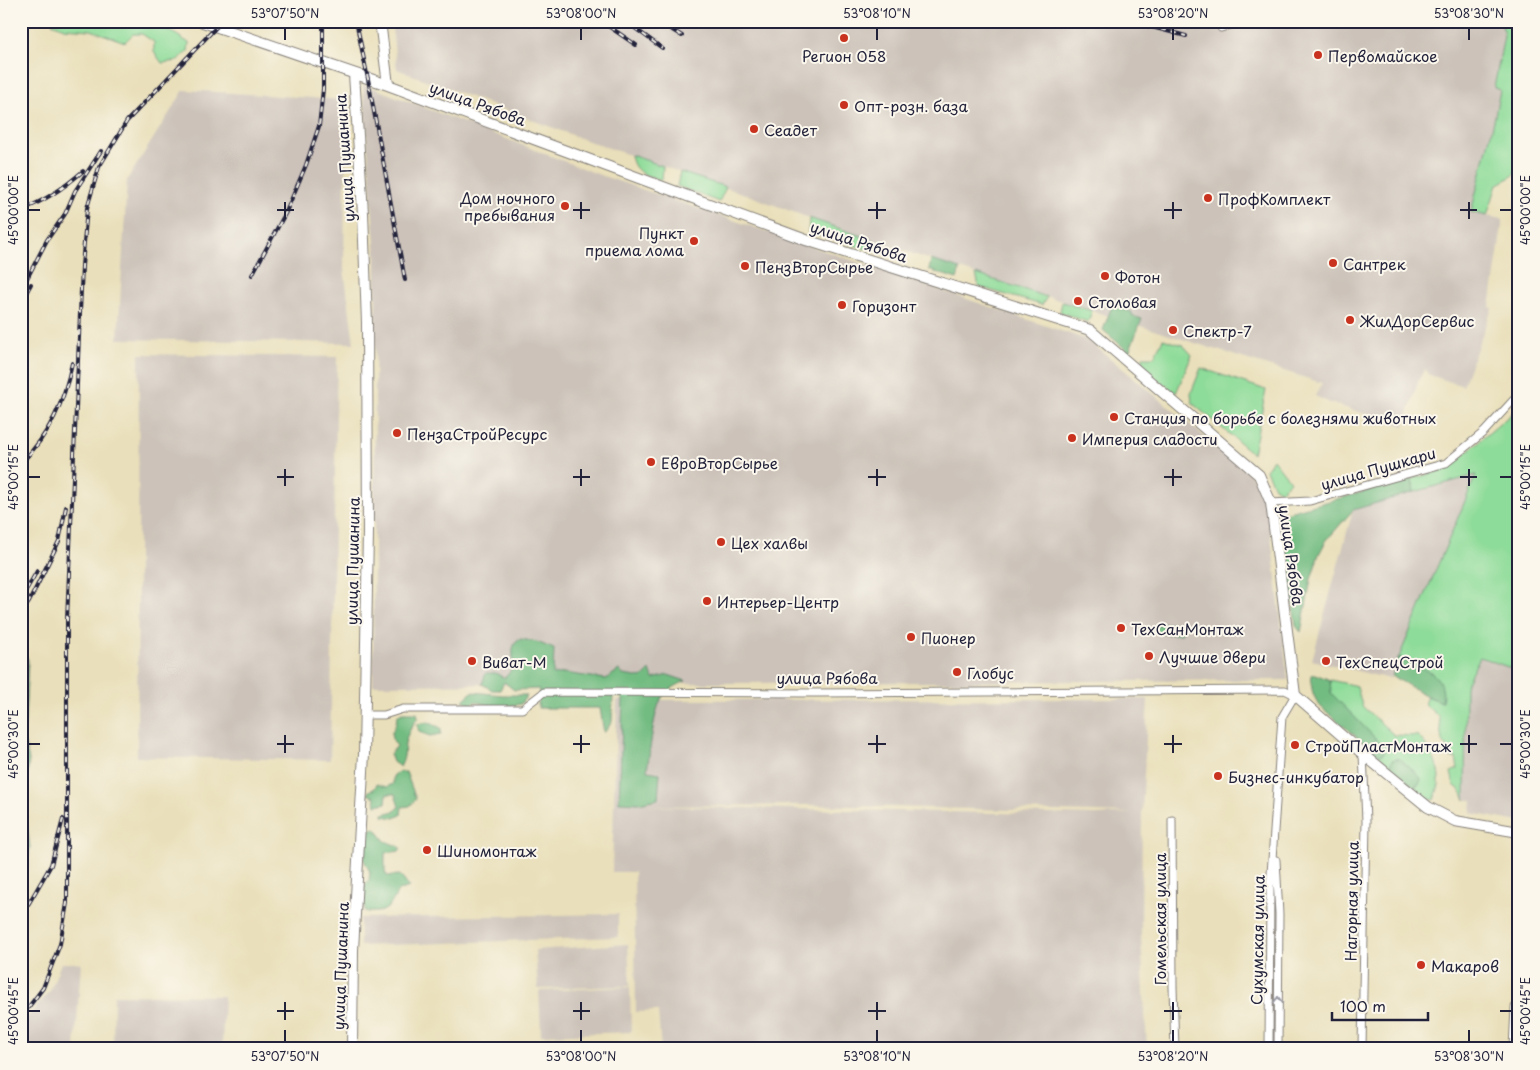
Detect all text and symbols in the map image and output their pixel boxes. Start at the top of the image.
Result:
text: 53°07'50"N [250,4,320,22]
text: 53°08'00"N [546,4,617,22]
text: 53°08'10"N [843,4,911,22]
text: 53°08'20"N [1138,4,1208,22]
text: 53°08'30"N [1434,4,1504,22]
marker: Регион 058 [838,32,850,44]
place label: Регион 058 [802,44,886,67]
place label: Первомайское [1328,44,1438,67]
marker: Первомайское [1312,49,1324,61]
street label: улица Рябова [427,75,530,131]
street label: улица Пушанина [328,93,360,223]
place label: Опт-розн. база [854,94,968,117]
marker: Опт-розн. база [838,99,850,111]
place label: Сеадет [764,118,818,141]
marker: Сеадет [748,123,760,135]
text: 45°00'00"E [4,175,22,245]
text: 45°00'00"E [1516,175,1534,245]
place label: Дом ночного пребывания [460,186,555,226]
place label: ПрофКомплект [1218,187,1331,210]
marker: ПрофКомплект [1202,192,1214,204]
marker: Дом ночного пребывания [559,200,571,212]
street label: улица Рябова [807,214,911,268]
place label: Пункт приема лома [585,221,685,261]
marker: Пункт приема лома [688,235,700,247]
place label: Сантрек [1343,252,1406,275]
place label: ПензВторСырье [755,255,873,278]
marker: Сантрек [1327,257,1339,269]
marker: ПензВторСырье [739,260,751,272]
place label: Фотон [1115,265,1161,288]
marker: Фотон [1099,270,1111,282]
place label: Столовая [1088,290,1157,313]
place label: Горизонт [852,294,917,317]
marker: Столовая [1072,295,1084,307]
marker: Горизонт [836,299,848,311]
place label: ЖилДорСервис [1359,309,1475,332]
marker: ЖилДорСервис [1344,314,1356,326]
place label: Спектр-7 [1183,319,1252,342]
marker: Спектр-7 [1167,324,1179,336]
place label: Станция по борьбе с болезнями животных [1124,406,1436,429]
marker: Станция по борьбе с болезнями животных [1108,411,1120,423]
place label: ПензаСтройРесурс [407,422,547,445]
marker: ПензаСтройРесурс [391,427,403,439]
place label: Империя сладости [1082,427,1218,450]
marker: Империя сладости [1066,432,1078,444]
street label: улица Пушкари [1318,441,1438,495]
text: 45°00'15"E [4,444,22,510]
text: 45°00'15"E [1516,444,1534,510]
place label: ЕвроВторСырье [661,451,778,474]
marker: ЕвроВторСырье [645,456,657,468]
street label: улица Пушанина [339,496,365,625]
street label: улица Рябова [1274,503,1311,607]
place label: Цех халвы [731,531,808,554]
marker: Цех халвы [715,536,727,548]
place label: Интерьер-Центр [717,590,839,613]
marker: Интерьер-Центр [701,595,713,607]
place label: ТехСанМонтаж [1131,617,1243,640]
marker: ТехСанМонтаж [1115,622,1127,634]
place label: Пионер [921,626,976,649]
marker: Пионер [905,631,917,643]
place label: Лучшие двери [1159,645,1266,668]
place label: Виват-М [482,650,547,673]
marker: Лучшие двери [1143,650,1155,662]
place label: ТехСпецСтрой [1336,650,1443,673]
marker: Виват-М [466,655,478,667]
marker: ТехСпецСтрой [1320,655,1332,667]
place label: Глобус [967,661,1014,684]
street label: улица Рябова [776,666,878,689]
marker: Глобус [951,666,963,678]
text: 45°00'30"E [4,709,22,779]
text: 45°00'30"E [1516,709,1534,779]
place label: СтройПластМонтаж [1305,734,1451,757]
marker: СтройПластМонтаж [1289,739,1301,751]
place label: Бизнес-инкубатор [1228,765,1364,788]
marker: Бизнес-инкубатор [1212,770,1224,782]
place label: Шиномонтаж [437,839,536,862]
street label: Нагорная улица [1338,840,1364,961]
marker: Шиномонтаж [421,844,433,856]
street label: Гомельская улица [1148,852,1171,985]
street label: Сухумская улица [1244,874,1270,1005]
street label: улица Пушанина [326,901,354,1030]
place label: Макаров [1431,954,1499,977]
marker: Макаров [1415,959,1427,971]
text: 45°00'45"E [4,977,22,1045]
text: 45°00'45"E [1516,977,1534,1045]
scale bar [1332,990,1429,1022]
text: 100 m [1340,994,1386,1017]
one-way arrow [1273,996,1283,1004]
text: 53°07'50"N [250,1047,320,1065]
text: 53°08'00"N [546,1047,617,1065]
text: 53°08'10"N [843,1047,911,1065]
text: 53°08'20"N [1138,1047,1208,1065]
text: 53°08'30"N [1434,1047,1504,1065]

